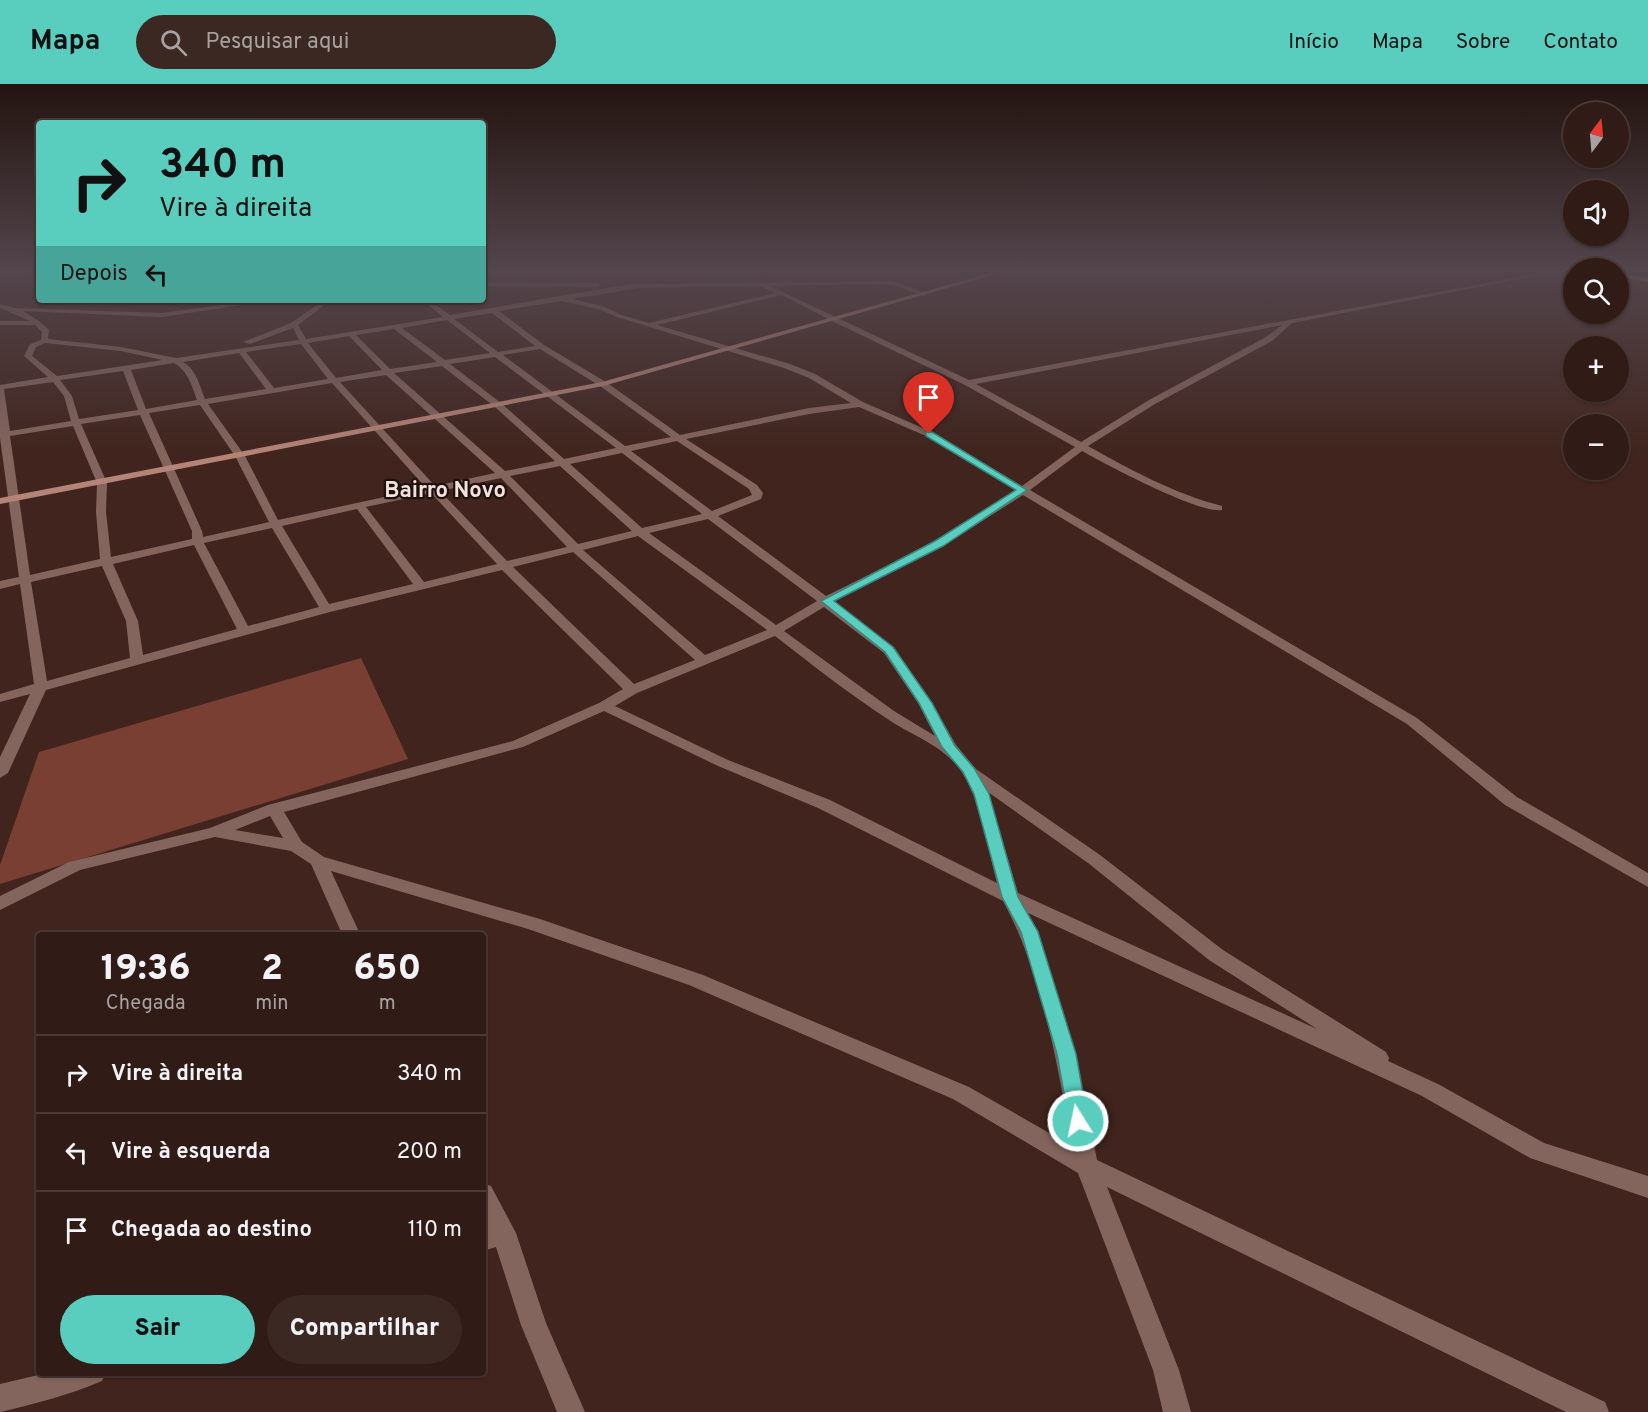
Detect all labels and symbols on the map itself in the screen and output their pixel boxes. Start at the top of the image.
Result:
north arrow [1563,102,1629,168]
pin [903,372,954,434]
district label: Bairro Novo [384,478,506,505]
position arrow [1046,1089,1110,1153]

